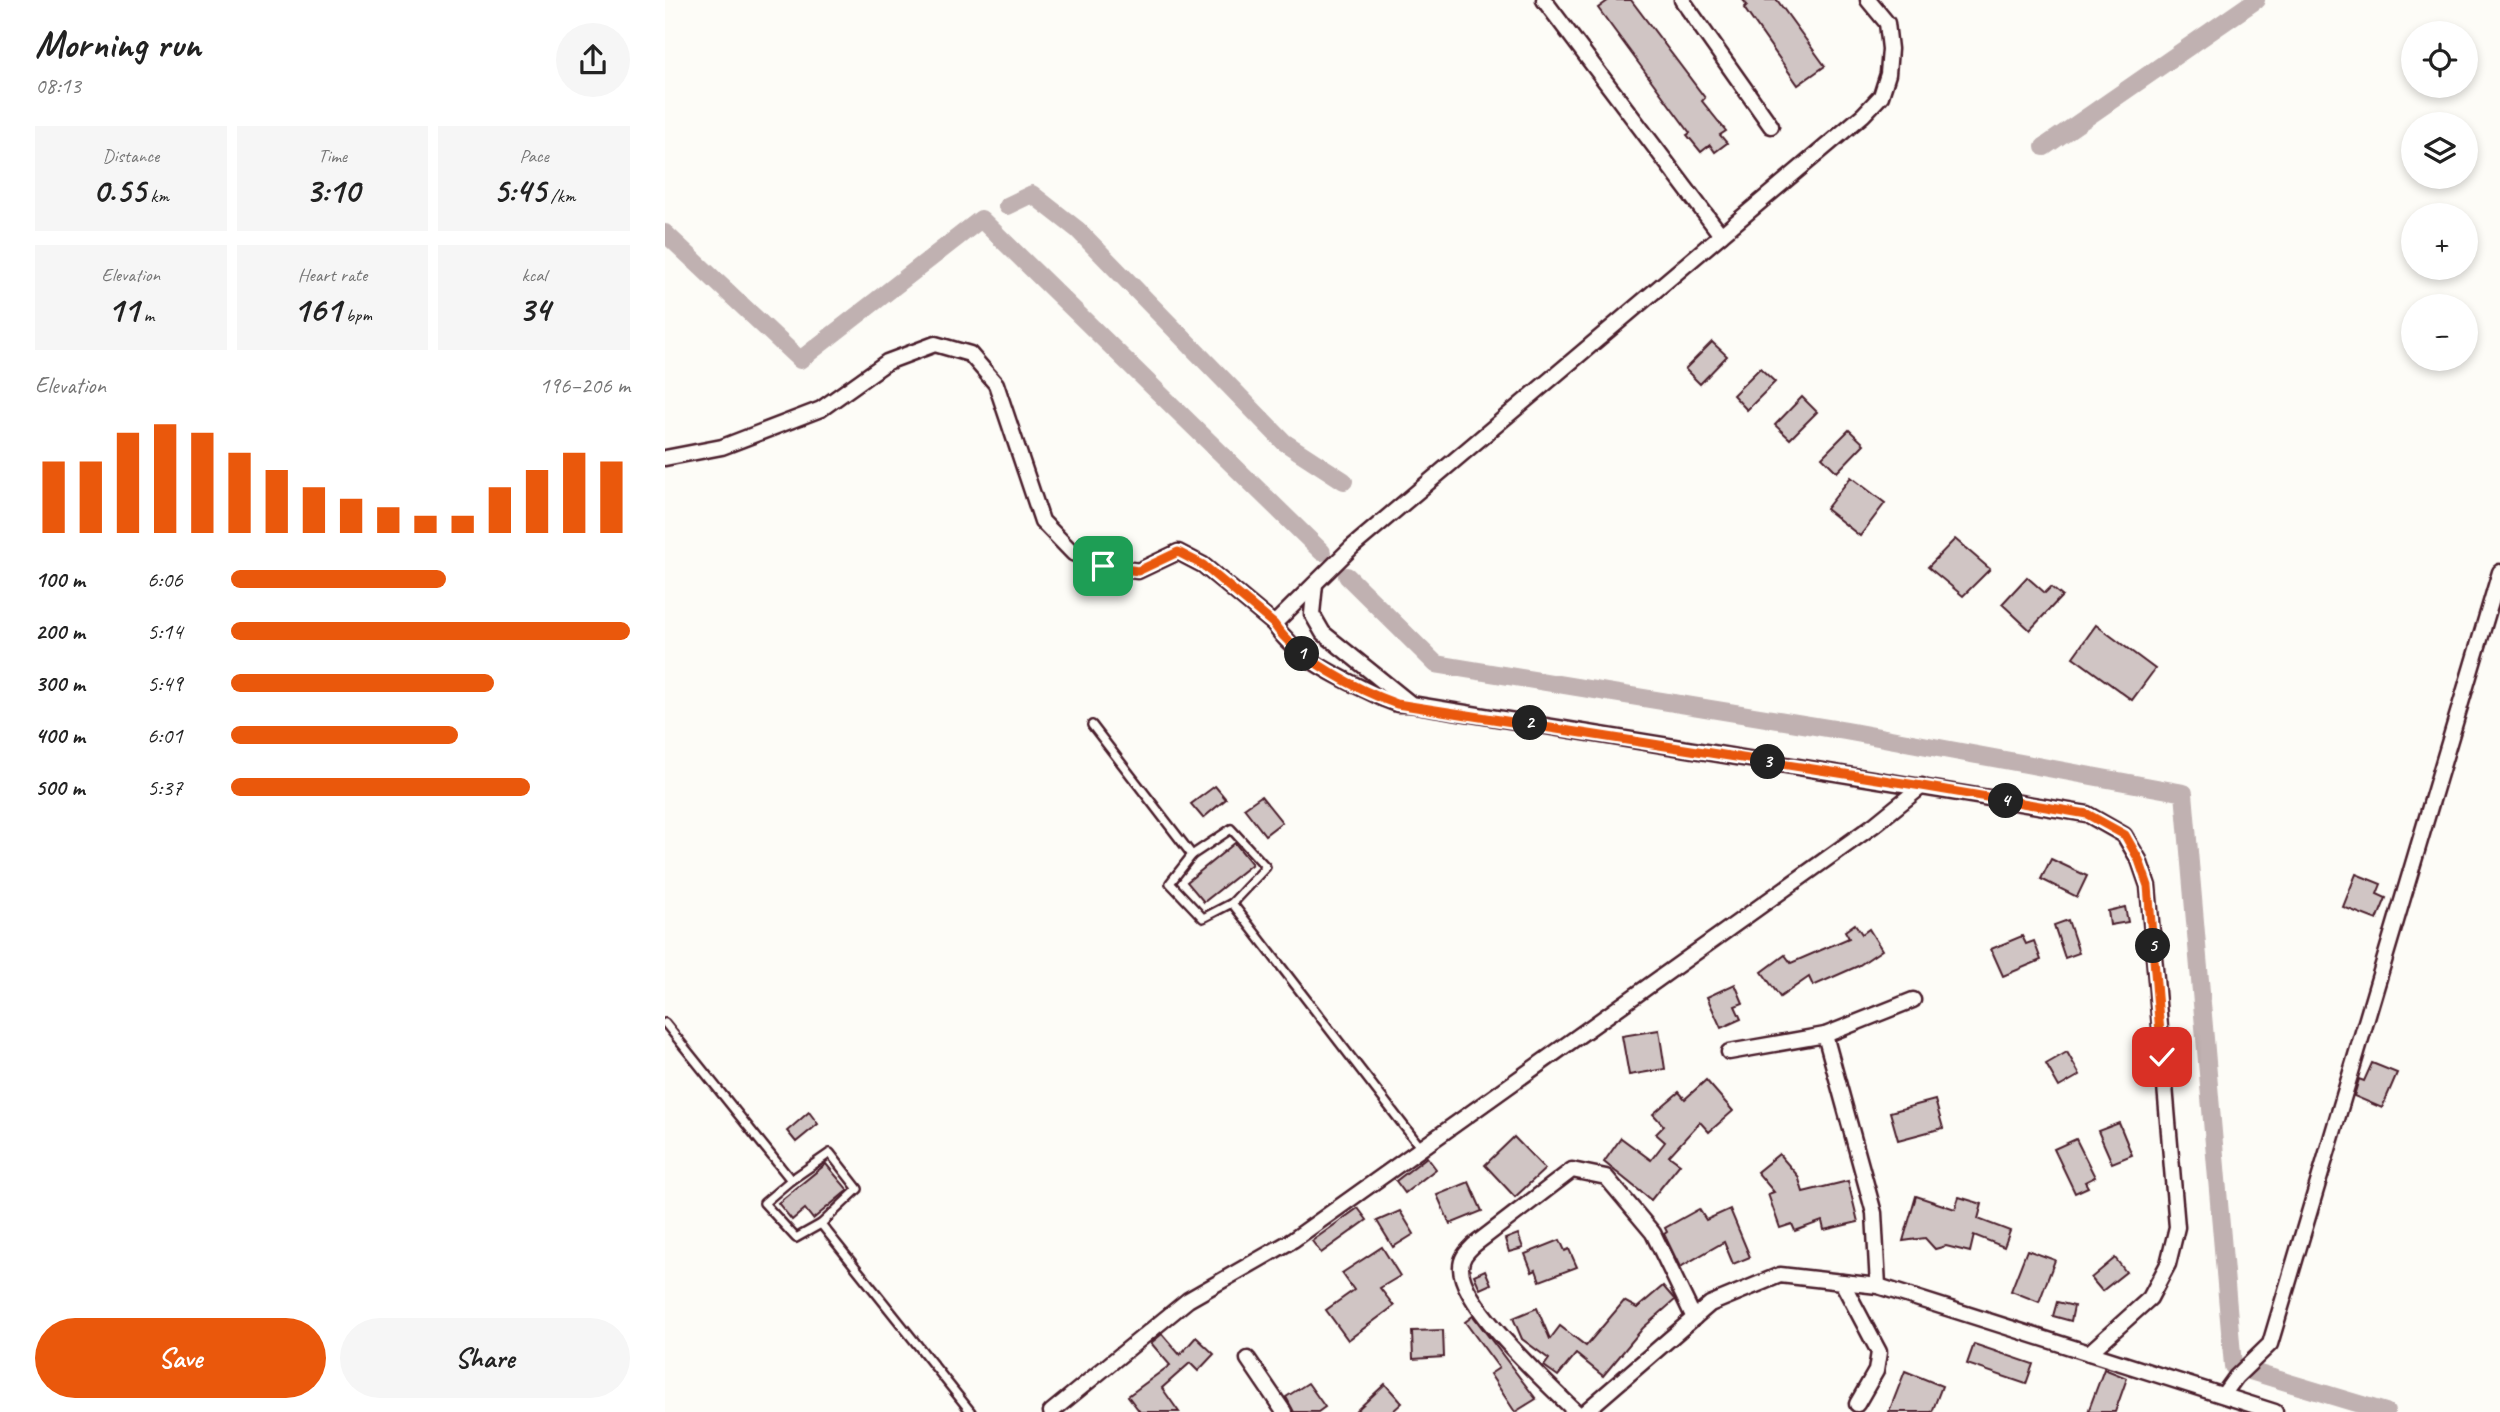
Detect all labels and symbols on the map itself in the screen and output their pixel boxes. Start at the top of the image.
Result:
pin [1073,536,1133,596]
pin: 1 [1285,636,1319,672]
pin: 2 [1513,706,1547,740]
pin: 3 [1751,744,1785,780]
pin: 4 [1989,784,2023,818]
pin: 5 [2135,928,2171,964]
pin [2132,1027,2192,1087]

